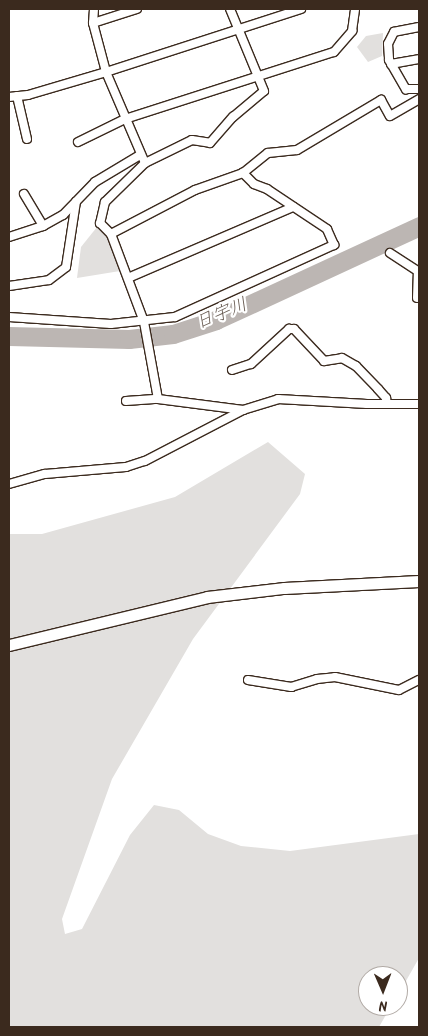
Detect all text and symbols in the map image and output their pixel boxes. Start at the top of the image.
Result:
water label: 日宇川 [193,295,251,335]
north arrow [358,966,408,1016]
text: N [379,994,388,1016]

